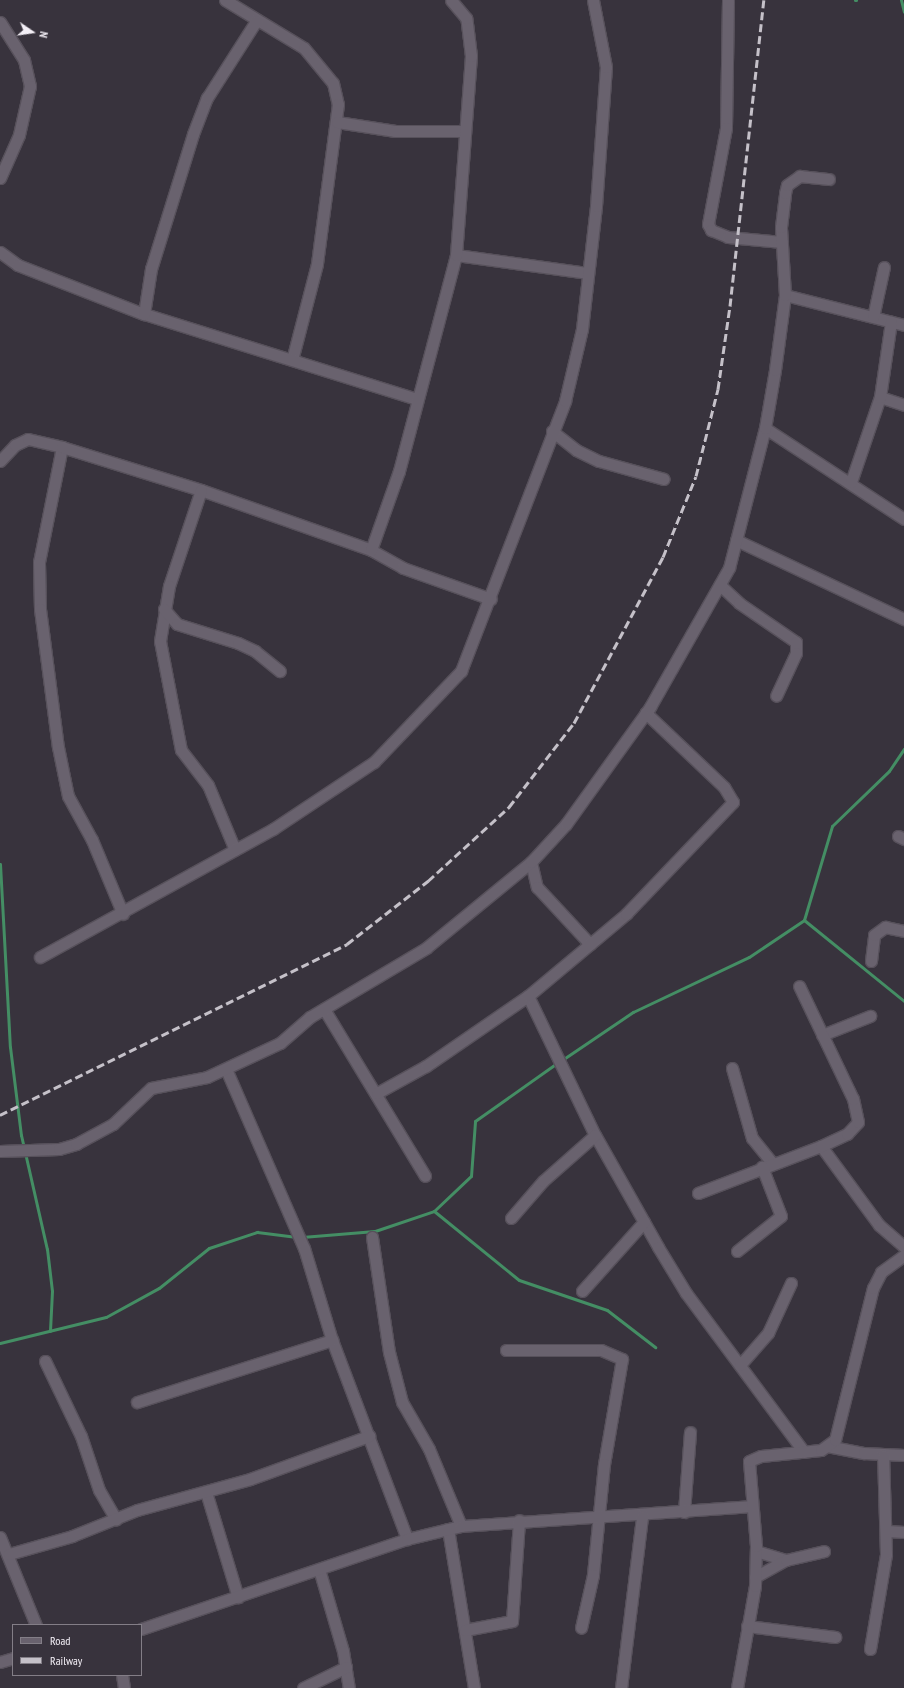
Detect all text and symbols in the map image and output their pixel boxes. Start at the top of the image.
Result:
north arrow [12,12,52,52]
text: N [36,30,51,39]
legend [12,1624,142,1676]
text: Road [50,1633,70,1648]
text: Railway [50,1653,82,1668]

